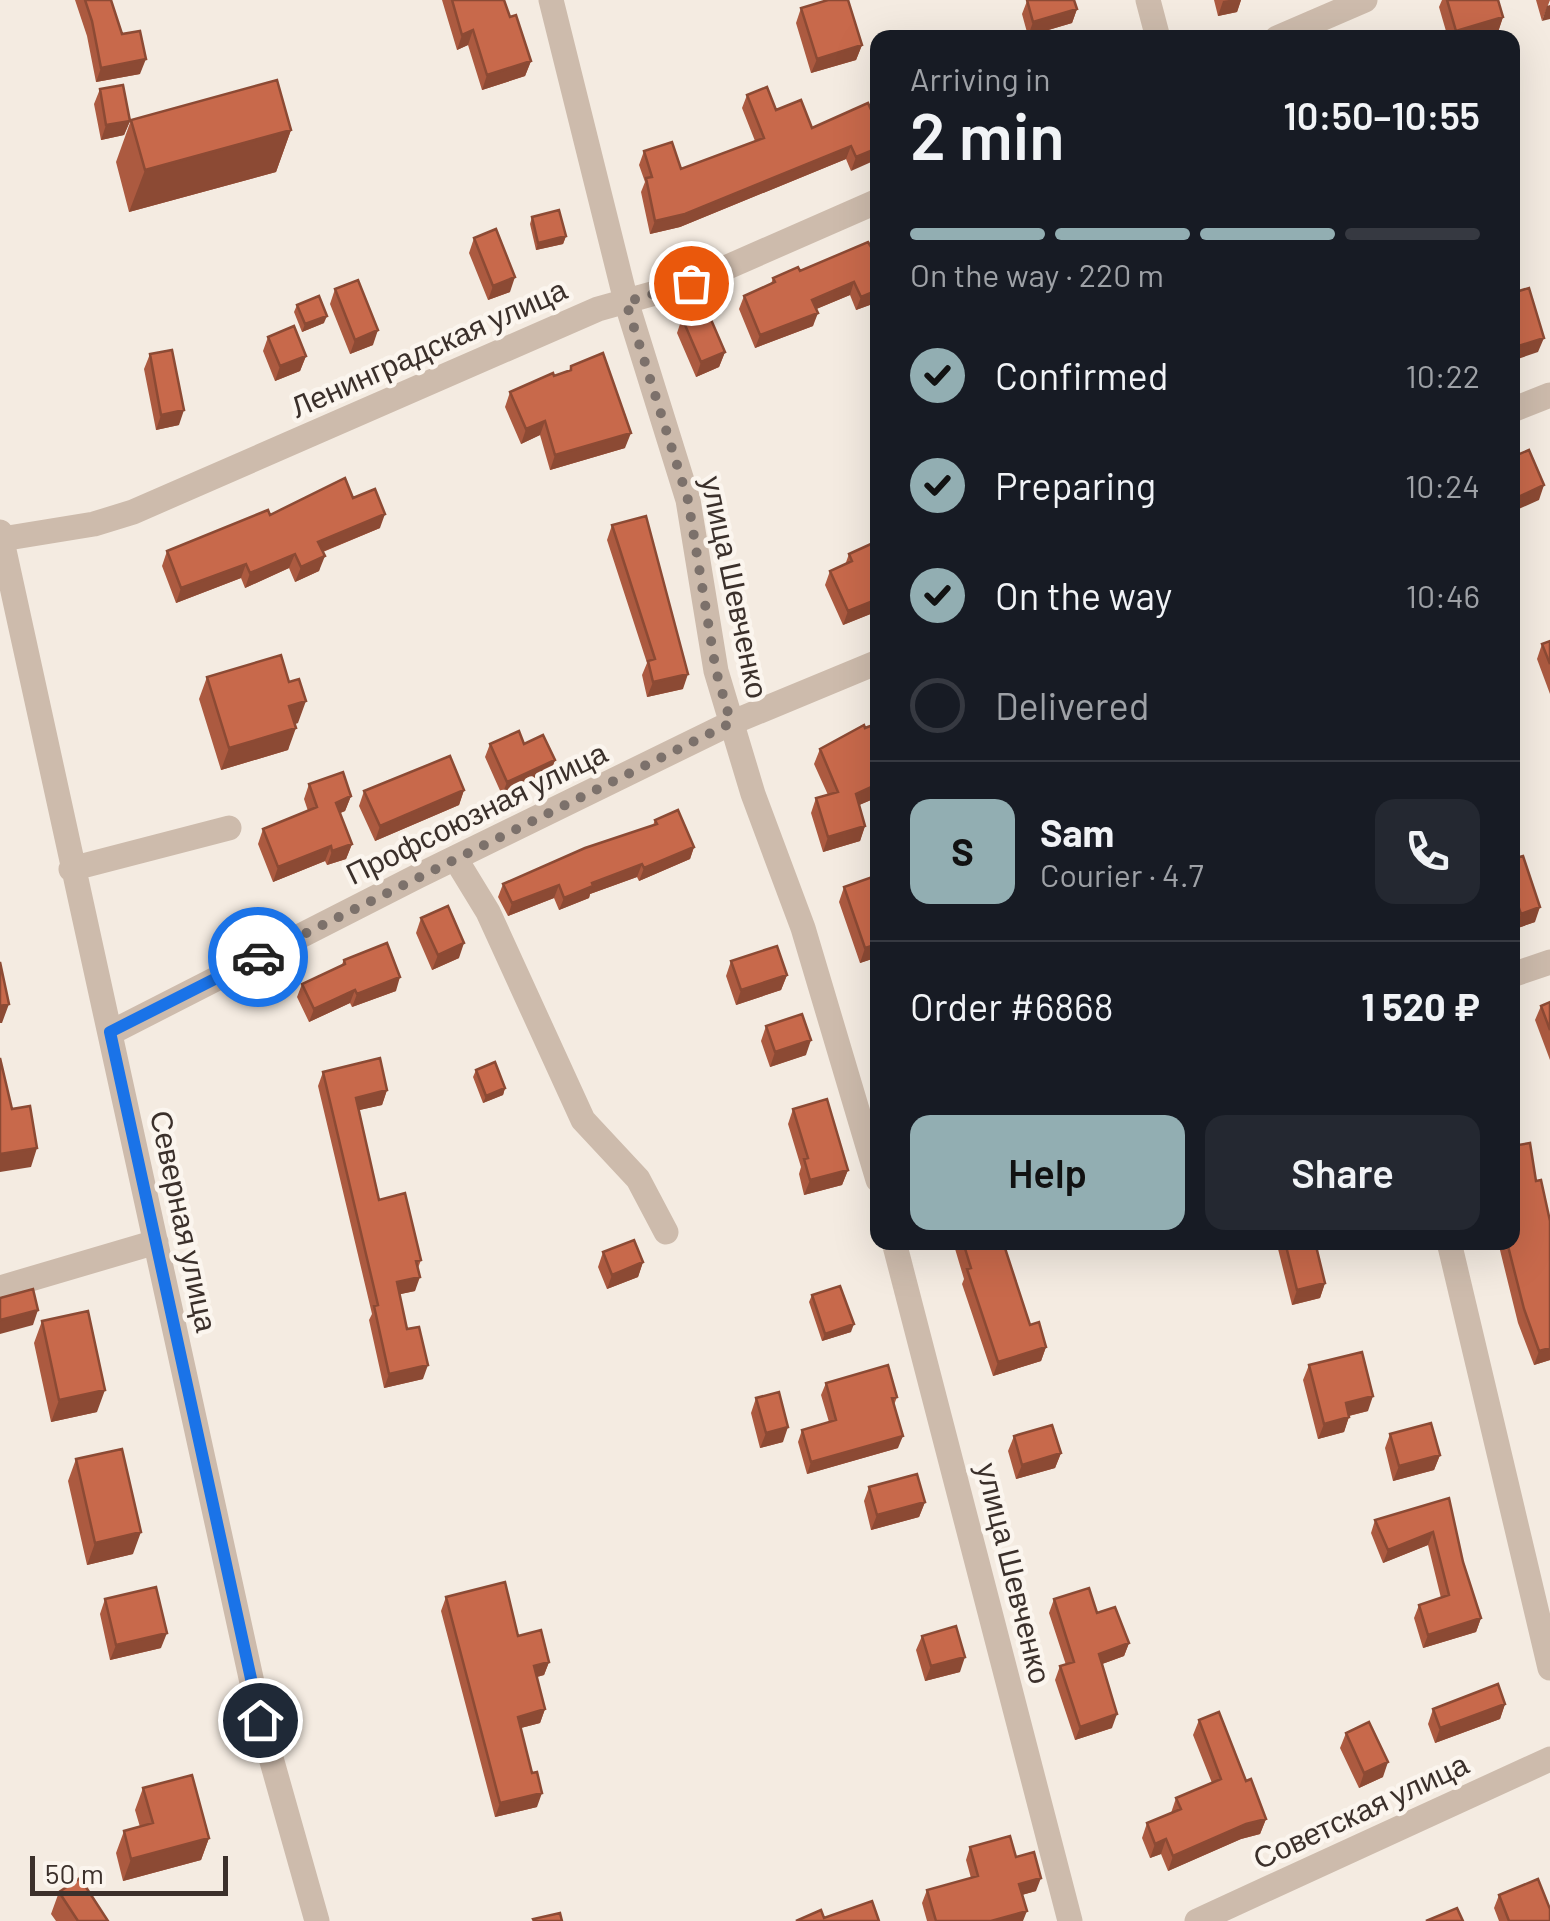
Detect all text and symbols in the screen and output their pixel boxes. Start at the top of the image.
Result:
text: Arriving in [910,59,1050,97]
text: 10:50–10:55 [1283,92,1480,138]
text: 2 min [910,95,1065,173]
pin [649,241,734,326]
text: On the way · 220 m [910,255,1164,293]
icon: bag [664,256,719,311]
street label: Ленинградская улица [284,270,572,424]
icon: check [910,348,965,403]
text: Confirmed [995,352,1168,398]
text: 10:22 [1406,356,1480,394]
icon: check [910,458,965,513]
text: Preparing [995,462,1156,508]
text: 10:24 [1405,466,1480,504]
street label: улица Шевченко [695,473,777,701]
icon: check [910,568,965,623]
text: On the way [995,572,1172,618]
text: 10:46 [1406,576,1480,614]
text: Delivered [995,682,1149,728]
street label: Профсоюзная улица [340,733,613,891]
button: phone [1375,799,1480,904]
text: Sam [1040,809,1114,855]
text: S [951,828,974,874]
text: Courier · 4.7 [1040,855,1204,893]
courier [208,907,308,1007]
icon: car [231,930,286,985]
text: Order #6868 [910,983,1114,1029]
text: 1 520 ₽ [1361,983,1480,1029]
street label: Северная улица [144,1107,226,1335]
button: Help [910,1115,1185,1230]
button: Share [1205,1115,1480,1230]
street label: улица Шевченко [970,1459,1060,1687]
pin [218,1678,303,1763]
icon: home [233,1693,288,1748]
street label: Советская улица [1247,1744,1474,1876]
scale bar [30,1851,228,1896]
text: 50 m [45,1856,104,1890]

